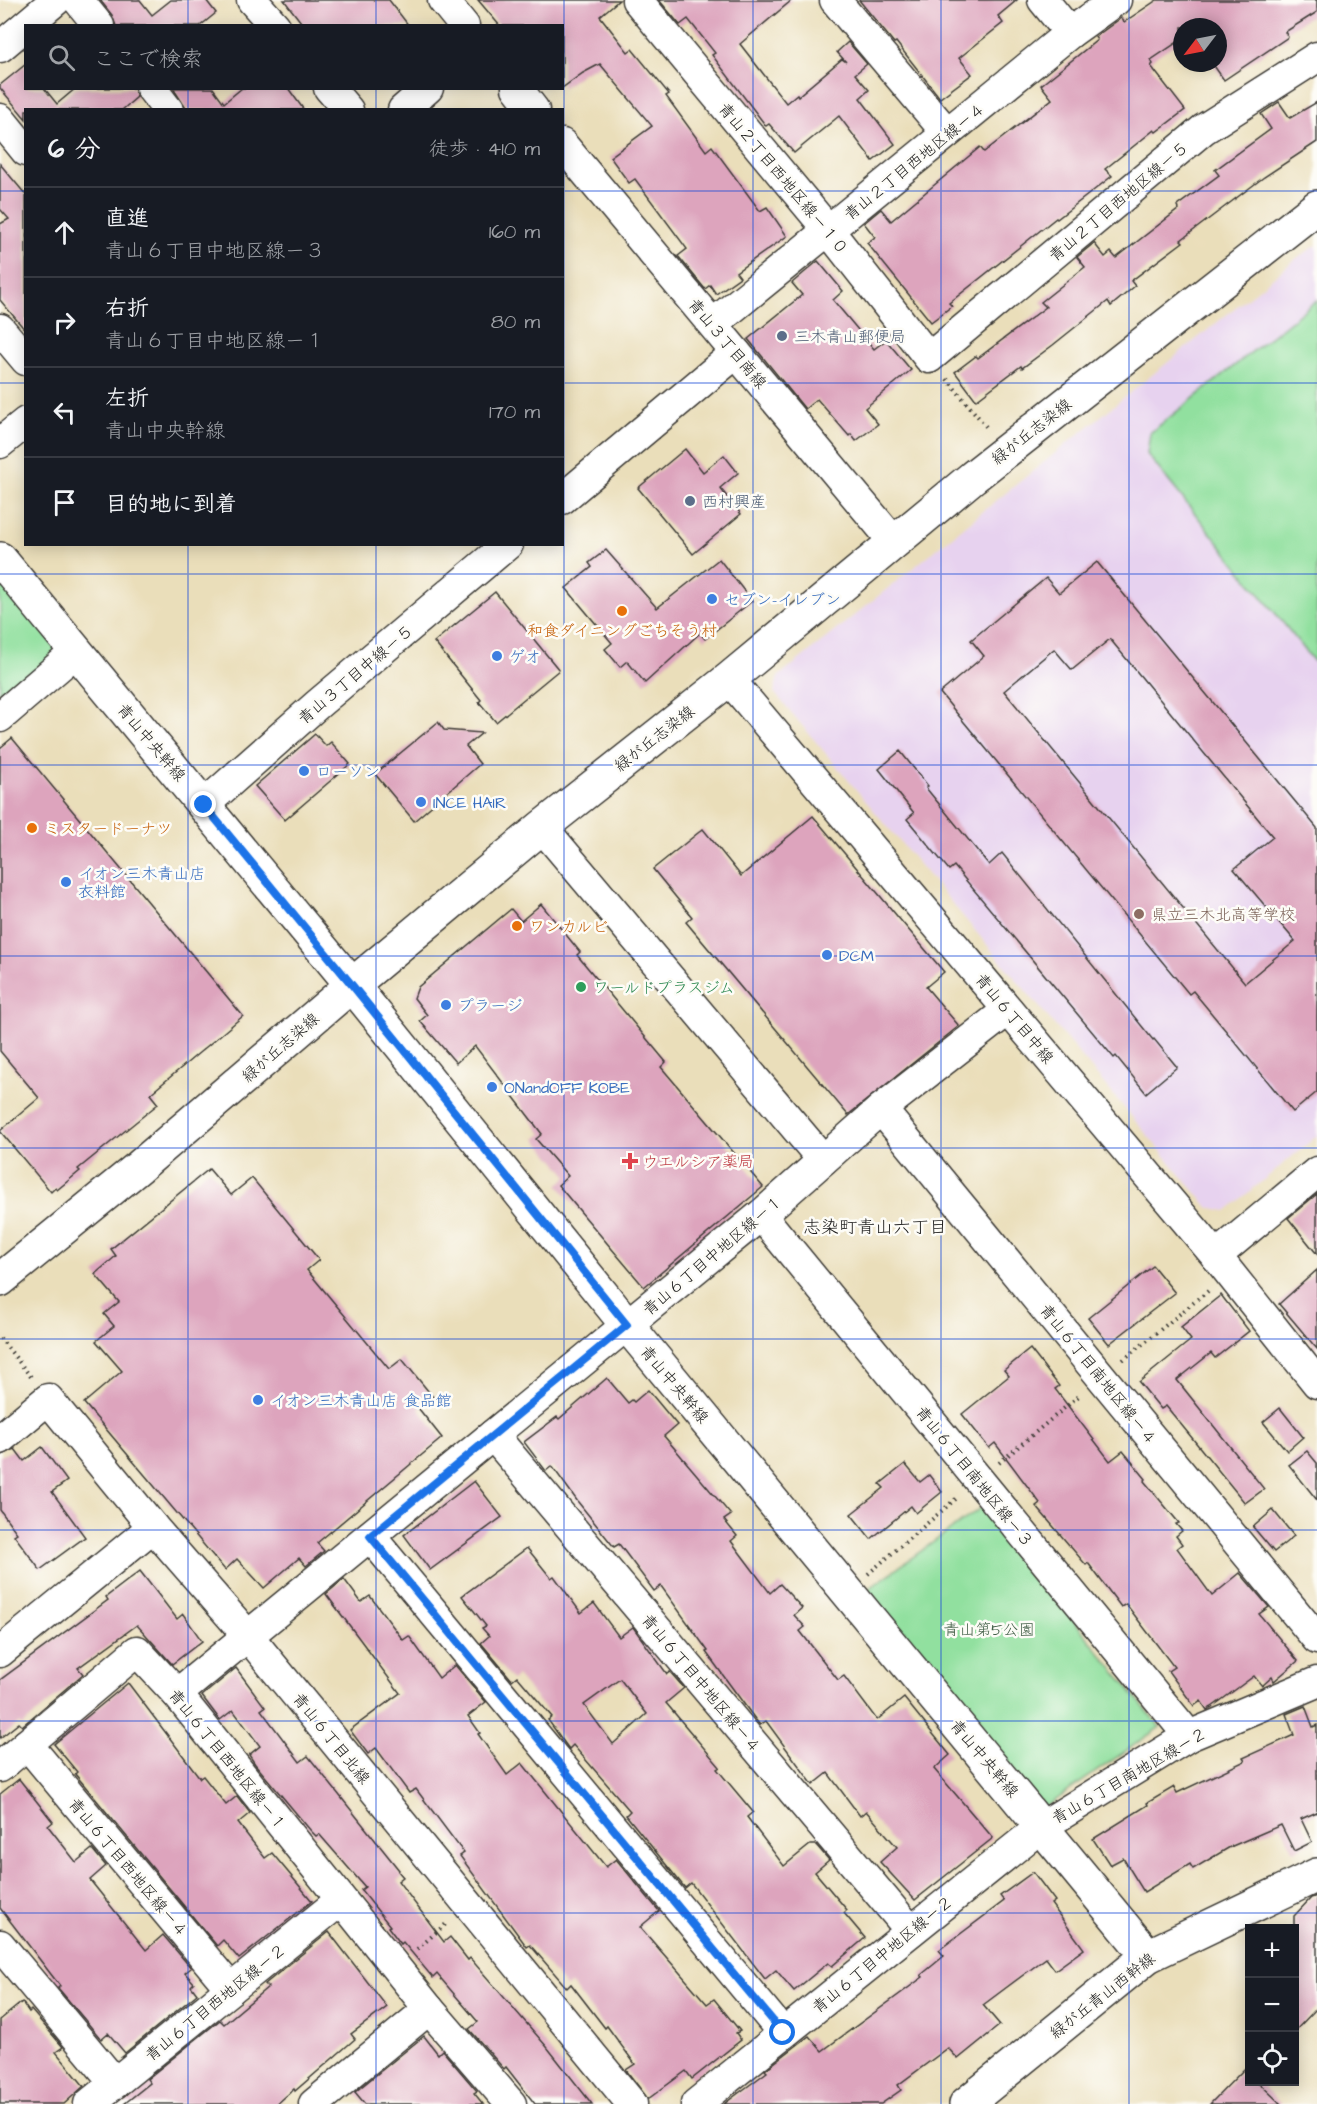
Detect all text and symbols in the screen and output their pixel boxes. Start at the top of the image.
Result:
north arrow [1173,18,1227,72]
search box [24,24,564,90]
icon: search [45,41,78,74]
text: ここで検索 [93,44,203,75]
street label: 青山２丁目西地区線ー１０ [713,98,853,259]
street label: 青山２丁目西地区線ー４ [839,98,990,226]
text: 6 分 [48,131,101,167]
text: 徒歩 · 410 m [429,135,540,163]
street label: 青山２丁目西地区線ー５ [1044,137,1193,267]
text: 直進 [105,203,149,234]
icon: ahead [48,216,81,249]
text: 160 m [489,218,540,246]
text: 青山６丁目中地区線ー３ [105,237,325,265]
text: 右折 [105,293,149,324]
street label: 青山３丁目南線 [683,294,772,394]
icon: right [48,306,81,339]
text: 80 m [491,308,540,336]
place label: 三木青山郵便局 [794,326,906,348]
text: 青山６丁目中地区線ー１ [105,327,325,355]
marker: 三木青山郵便局 [775,329,789,343]
text: 左折 [105,383,149,414]
street label: 緑が丘志染線 [987,394,1076,470]
icon: left [48,396,81,429]
text: 170 m [489,398,540,426]
text: 青山中央幹線 [105,417,225,445]
icon: arrive [48,486,81,519]
text: 目的地に到着 [105,489,237,520]
place label: 西村興産 [702,491,766,513]
marker: 西村興産 [683,494,697,508]
place label: セブン-イレブン [724,589,841,611]
marker: セブン-イレブン [705,592,719,606]
marker: 和食ダイニングごちそう村 [615,604,629,618]
street label: 青山３丁目中線ー５ [293,620,418,729]
place label: 和食ダイニングごちそう村 [527,620,717,642]
place label: ゲオ [509,646,541,668]
marker: ゲオ [490,649,504,663]
street label: 青山中央幹線 [112,699,191,786]
street label: 緑が丘志染線 [610,701,699,777]
place label: ローソン [316,761,380,783]
marker: ローソン [297,764,311,778]
route end [190,791,216,817]
place label: INCE HAIR [433,792,506,814]
marker: INCE HAIR [414,795,428,809]
place label: ミスタードーナツ [44,818,172,840]
marker: ミスタードーナツ [25,821,39,835]
place label: イオン三木青山店 衣料館 [78,863,205,903]
marker: イオン三木青山店 衣料館 [59,875,73,889]
place label: 県立三木北高等学校 [1151,904,1295,926]
marker: 県立三木北高等学校 [1132,907,1146,921]
place label: ワンカルビ [529,916,608,938]
marker: ワンカルビ [510,919,524,933]
place label: DCM [839,945,874,967]
marker: DCM [820,948,834,962]
street label: 青山６丁目中線 [970,969,1059,1069]
place label: ワールドプラスジム [593,977,735,999]
marker: ワールドプラスジム [574,980,588,994]
place label: プラージ [458,995,522,1017]
marker: プラージ [439,998,453,1012]
street label: 緑が丘志染線 [237,1008,324,1088]
place label: ONandOFF KOBE [504,1077,630,1099]
marker: ONandOFF KOBE [485,1080,499,1094]
place label: ウエルシア薬局 [642,1151,754,1173]
marker: ウエルシア薬局 [623,1154,637,1168]
street label: 青山６丁目中地区線ー１ [638,1191,787,1321]
district label: 志染町青山六丁目 [803,1215,947,1240]
street label: 青山６丁目南地区線ー４ [1034,1299,1162,1450]
street label: 青山中央幹線 [635,1341,714,1428]
place label: イオン三木青山店 食品館 [270,1390,452,1412]
marker: イオン三木青山店 食品館 [251,1393,265,1407]
street label: 青山６丁目南地区線ー３ [910,1401,1038,1552]
street label: 青山６丁目中地区線ー４ [636,1609,766,1758]
park label: 青山第5公園 [943,1619,1035,1641]
street label: 青山６丁目西地区線ー１ [163,1684,291,1835]
street label: 青山６丁目北線 [287,1688,375,1789]
street label: 青山中央幹線 [945,1715,1024,1802]
street label: 青山６丁目南地区線ー２ [1048,1722,1211,1829]
street label: 青山６丁目西地区線ー４ [63,1793,193,1942]
street label: 青山６丁目中地区線ー２ [807,1891,958,2019]
map controls [1245,1924,1299,2086]
button: + [1245,1924,1299,1978]
street label: 青山６丁目西地区線ー２ [140,1939,291,2067]
street label: 緑が丘青山西幹線 [1045,1948,1160,2044]
button: − [1245,1978,1299,2032]
route start [769,2019,795,2045]
button: locate [1245,2032,1299,2086]

